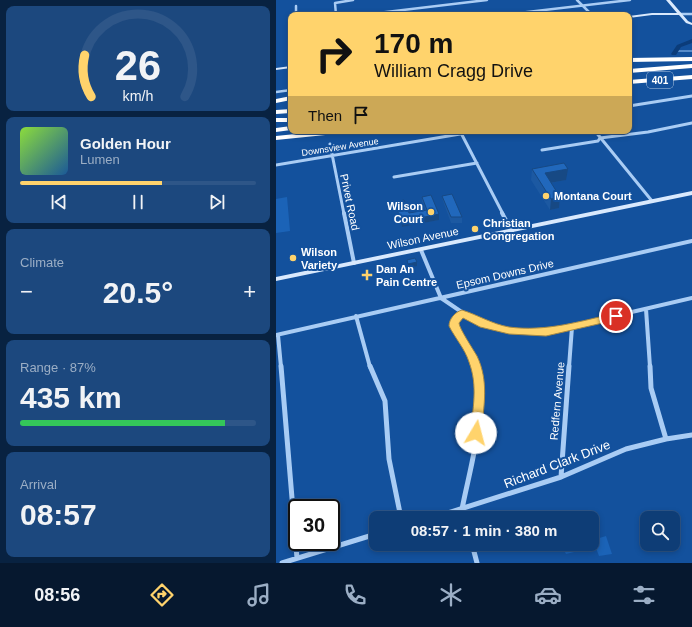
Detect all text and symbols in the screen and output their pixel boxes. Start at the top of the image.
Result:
icon: right [308,28,360,80]
text: 170 m [374,28,453,59]
text: 26 [115,42,161,89]
text: William Cragg Drive [374,61,533,81]
road number: 401 [647,72,673,88]
text: km/h [123,87,154,103]
icon: arrive [350,104,372,126]
text: Then [308,107,342,124]
text: Golden Hour [80,135,171,152]
street label: Downsview Avenue [301,136,379,158]
text: Lumen [80,152,120,167]
street label: Privet Road [338,173,362,231]
place label: Montana Court [554,190,632,202]
icon: previous [48,191,70,213]
icon: pause [127,191,149,213]
icon: next [206,191,228,213]
marker: Montana Court [541,191,551,201]
place label: Wilson Court [387,200,423,225]
marker: Wilson Court [426,207,436,217]
place label: Christian Congregation [483,217,555,242]
marker: Christian Congregation [470,224,480,234]
street label: Wilson Avenue [386,225,460,251]
place label: Wilson Variety [301,246,338,271]
marker: Wilson Variety [288,253,298,263]
text: Climate [20,255,64,270]
street label: Epsom Downs Drive [455,257,555,291]
place label: Dan An Pain Centre [376,263,437,288]
marker: Dan An Pain Centre [361,269,373,281]
text: 20.5° [103,276,173,309]
text: − [20,279,33,304]
text: + [243,279,256,304]
pin [599,299,633,333]
icon: arrive [605,305,627,327]
text: Range · 87% [20,360,96,375]
street label: Redfern Avenue [548,361,566,441]
text: 435 km [20,381,122,414]
position arrow [455,412,497,454]
street label: Richard Clark Drive [502,437,612,491]
text: Arrival [20,477,57,492]
text: 08:57 [20,498,97,531]
speed limit sign: 30 [288,499,340,551]
map controls [640,511,680,551]
button: search [640,511,680,551]
text: 08:57 · 1 min · 380 m [411,522,557,539]
icon: directions [148,581,176,609]
icon: music [245,581,273,609]
icon: phone [341,581,369,609]
icon: climate [437,581,465,609]
icon: car [534,581,562,609]
icon: filters [630,581,658,609]
text: 08:56 [34,585,80,605]

